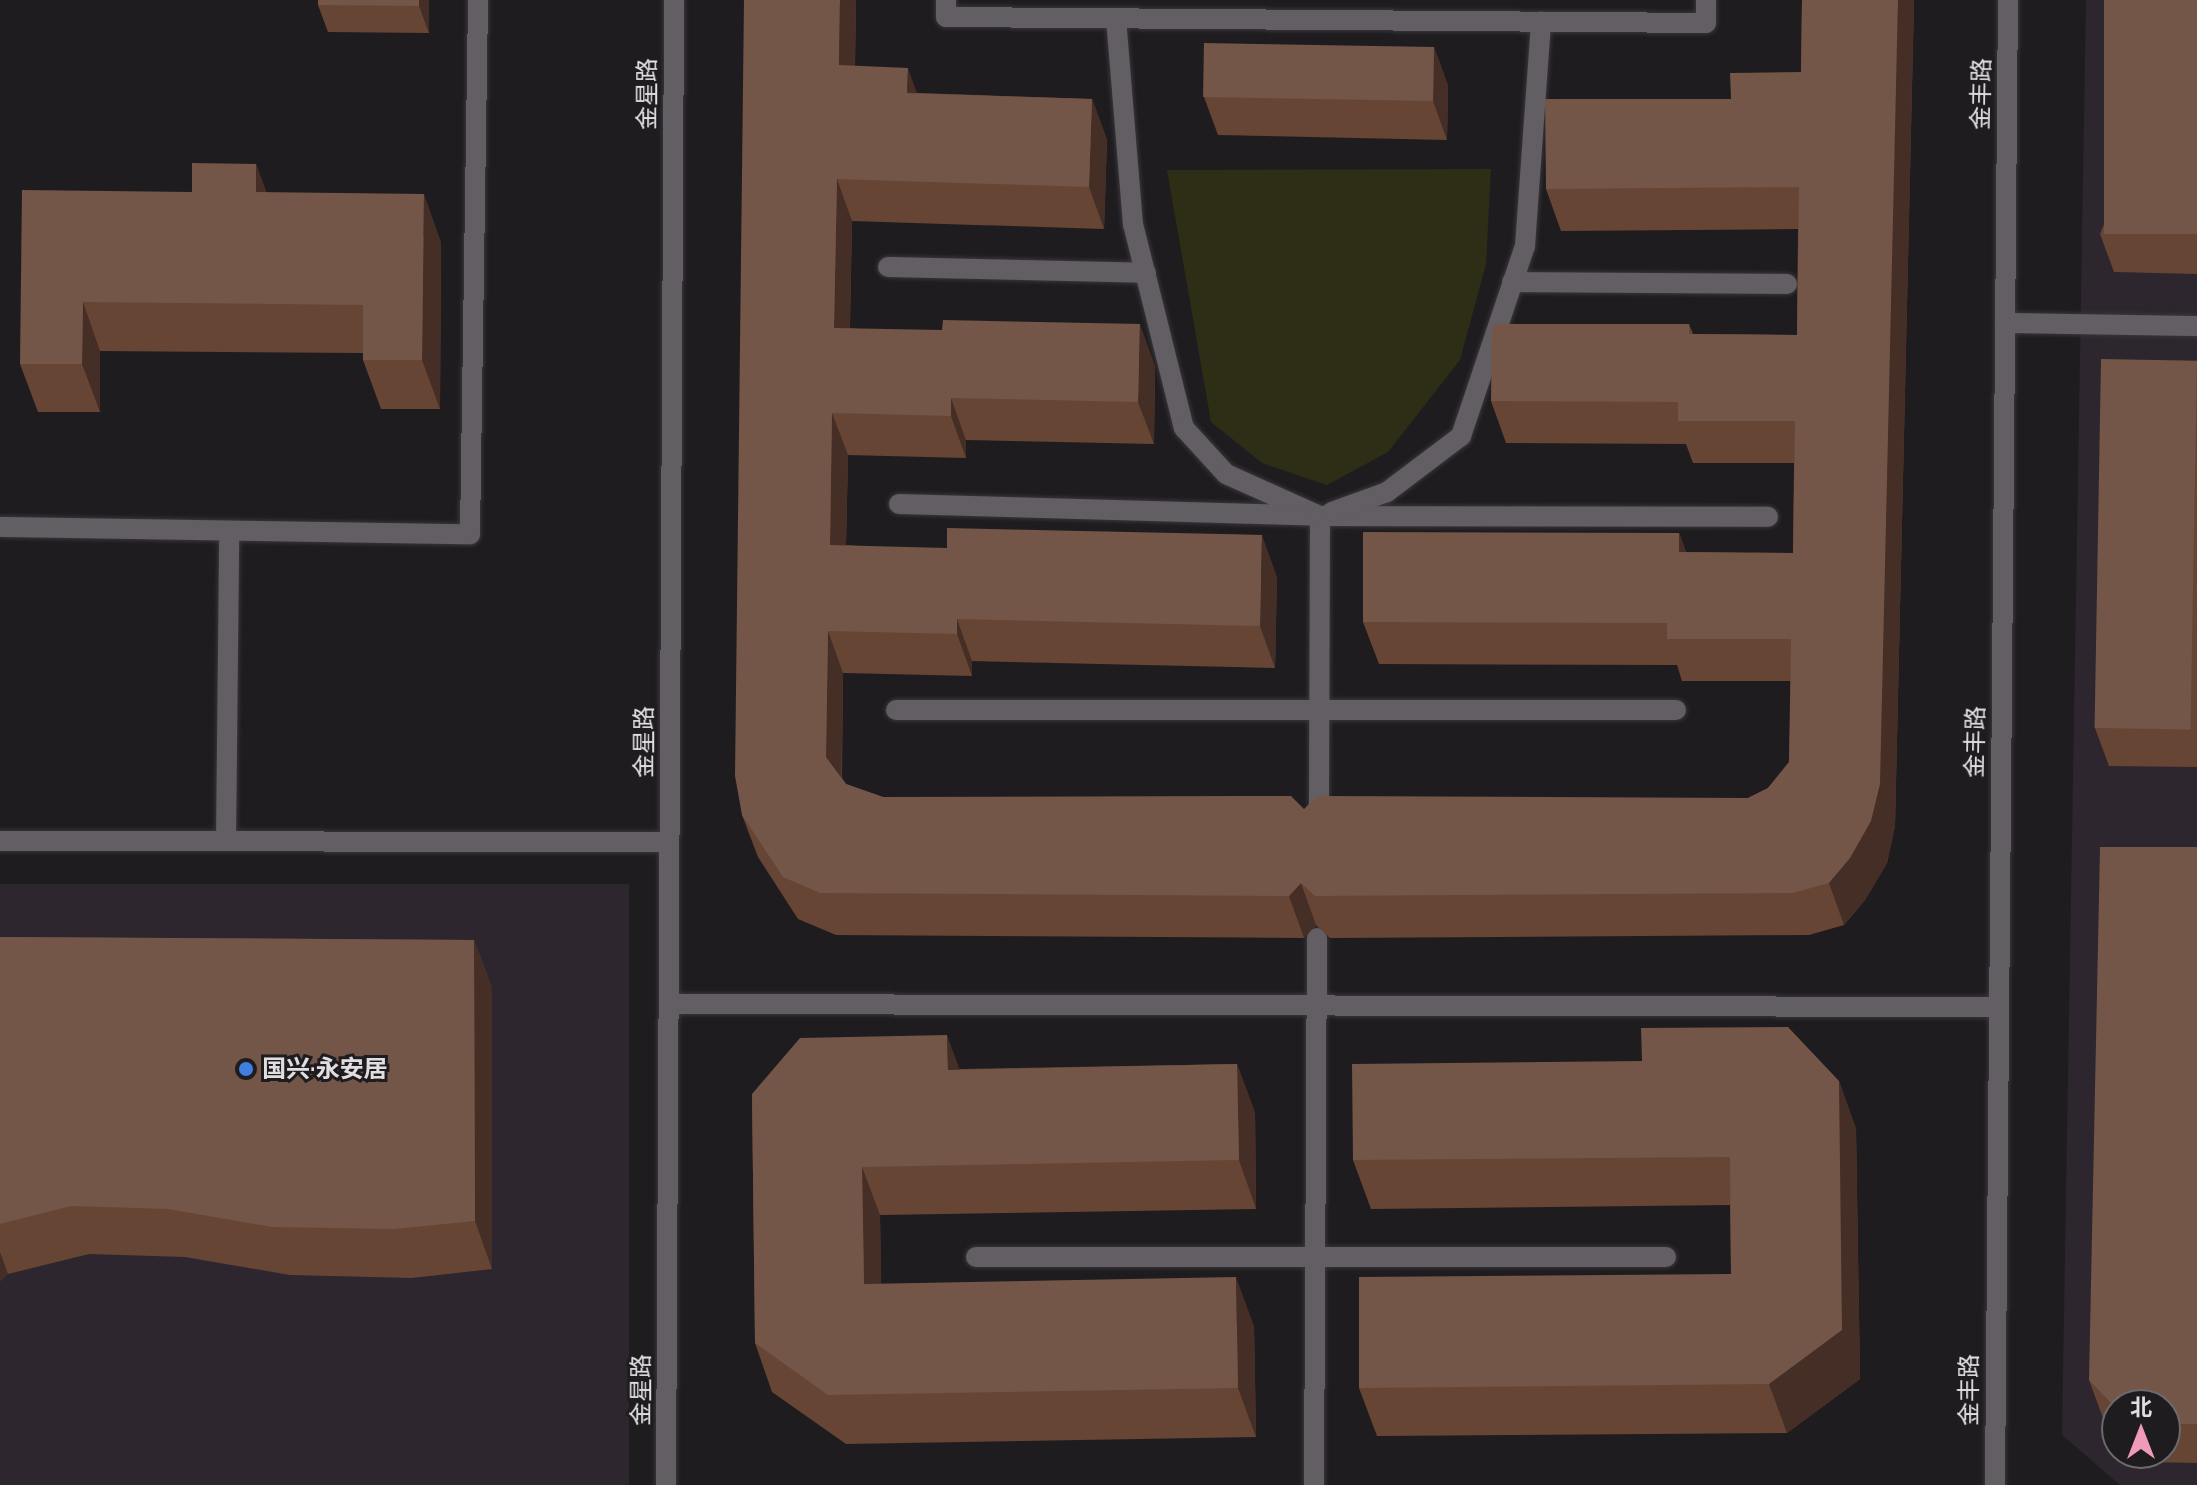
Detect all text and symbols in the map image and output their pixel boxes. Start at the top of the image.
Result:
street label: 金星路 [633,58,661,130]
street label: 金丰路 [1966,58,1996,130]
street label: 金星路 [630,706,658,778]
street label: 金丰路 [1960,706,1990,778]
place label: 国兴·永安居 [262,1055,387,1083]
marker: 国兴·永安居 [237,1060,255,1078]
street label: 金星路 [627,1354,655,1426]
street label: 金丰路 [1955,1354,1983,1426]
north arrow [2101,1389,2181,1469]
text: 北 [2130,1394,2152,1420]

